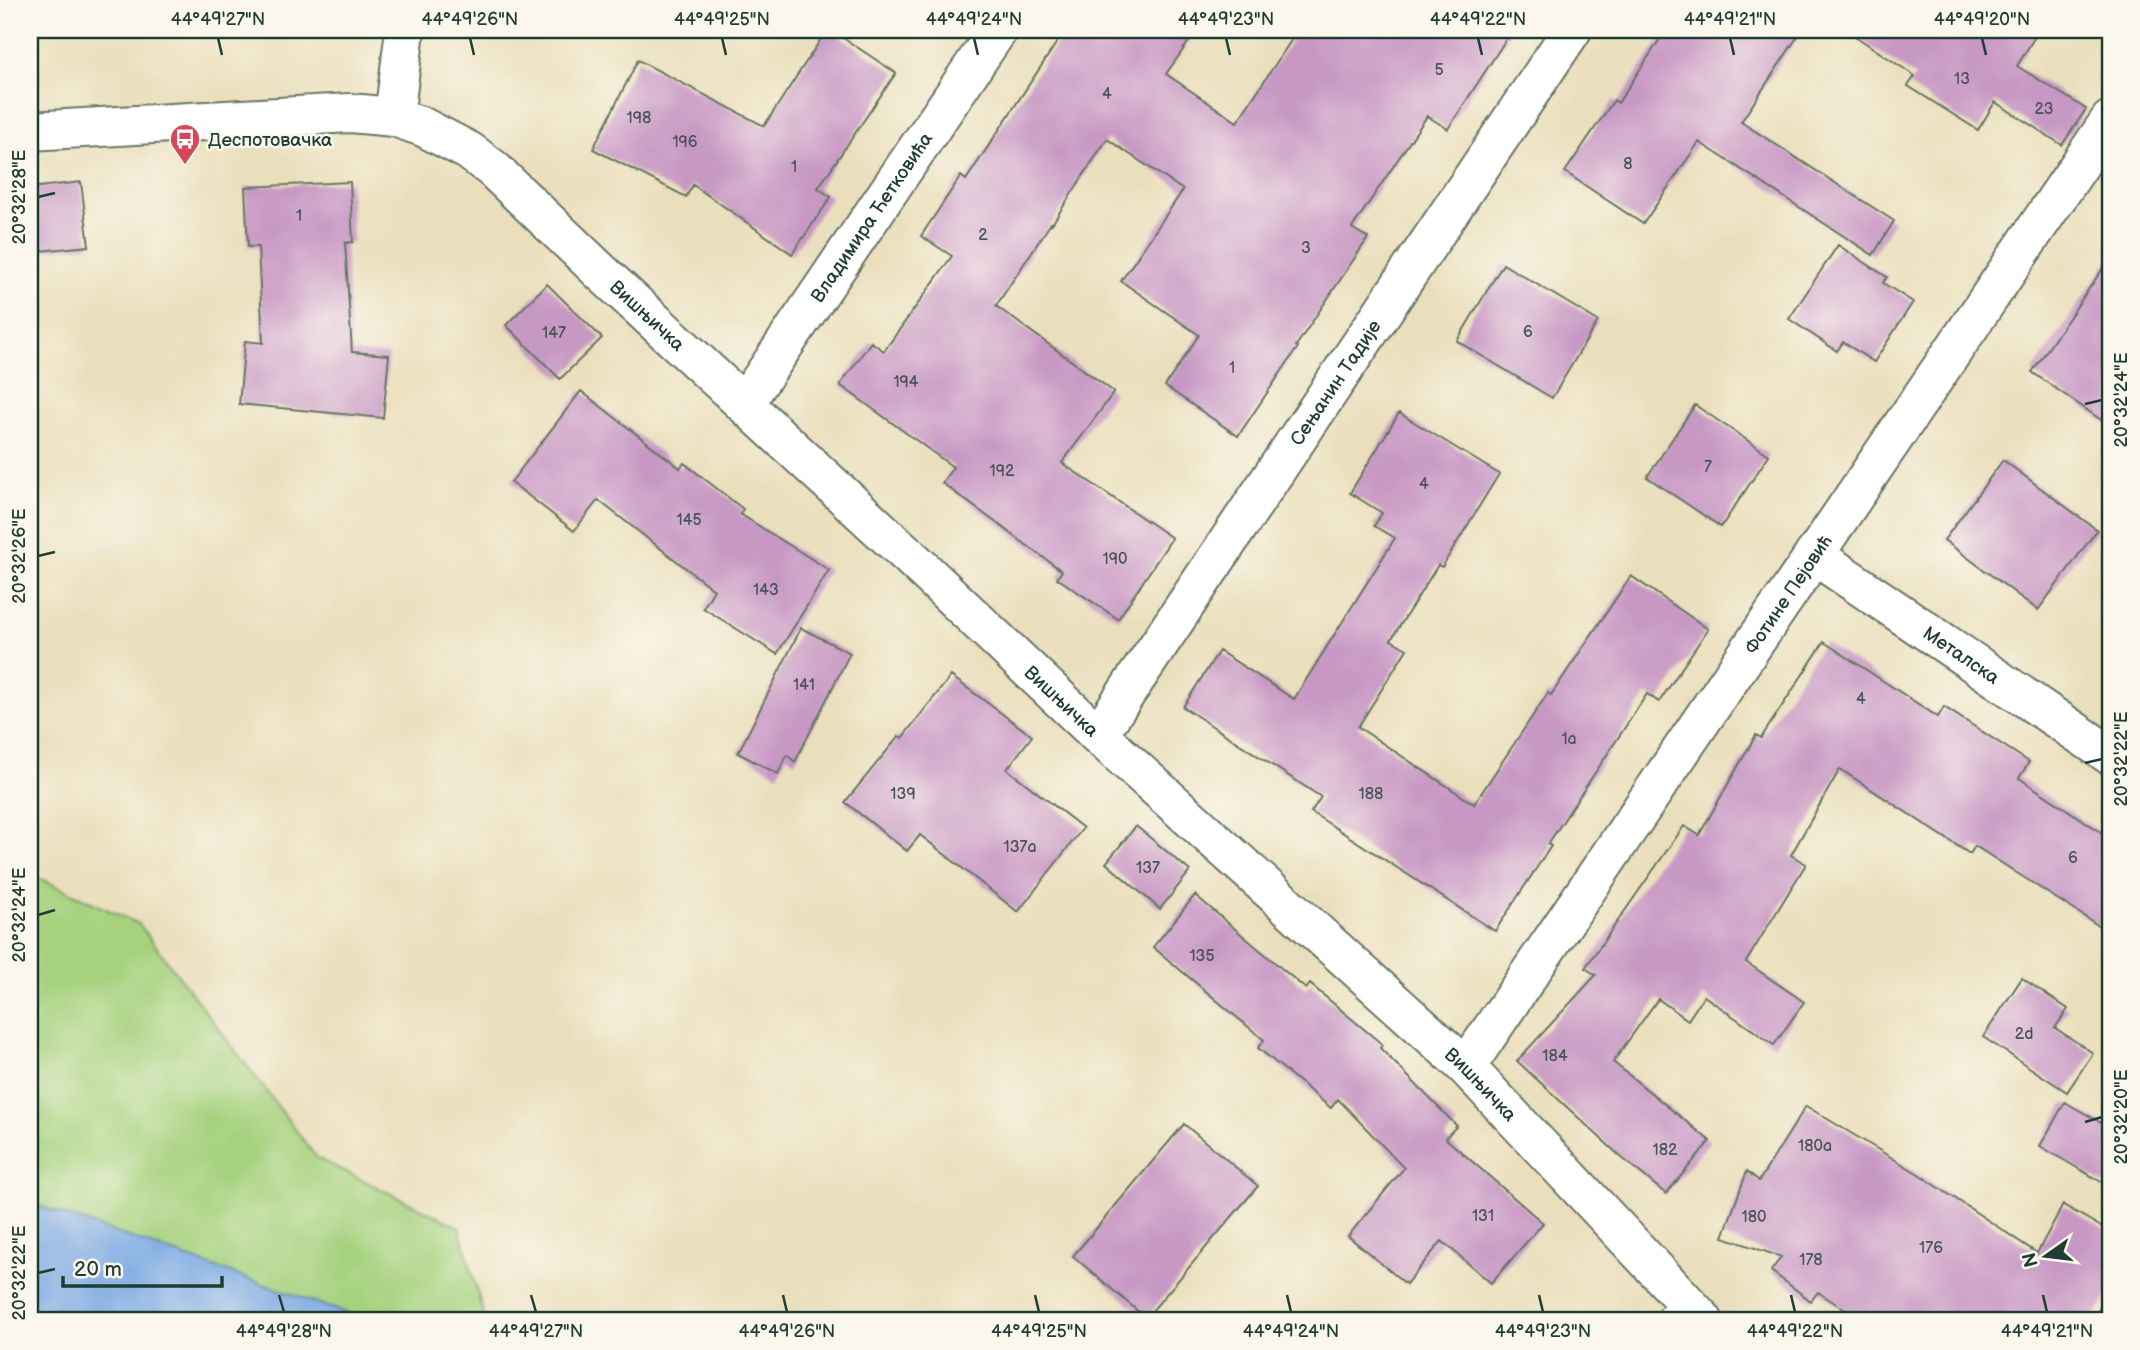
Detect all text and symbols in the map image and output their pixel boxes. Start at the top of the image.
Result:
text: 44°49'27"N [171,9,265,30]
text: 44°49'26"N [422,9,518,30]
text: 44°49'25"N [674,9,770,30]
text: 44°49'24"N [926,9,1022,30]
text: 44°49'23"N [1178,9,1274,30]
text: 44°49'22"N [1430,9,1526,30]
text: 44°49'21"N [1684,9,1776,30]
text: 44°49'20"N [1934,9,2030,30]
house number: 5 [1434,61,1444,80]
house number: 13 [1954,70,1970,89]
house number: 4 [1102,85,1112,104]
house number: 23 [2035,100,2054,119]
house number: 198 [627,109,651,128]
bus stop icon: Деспотовачка [168,122,202,166]
street label: Владимира Ћетковића [806,128,938,307]
place label: Деспотовачка [208,129,332,152]
house number: 196 [672,133,698,152]
text: 20°32'28"E [9,149,30,244]
house number: 8 [1623,155,1633,174]
house number: 1 [791,158,797,177]
house number: 1 [296,207,302,226]
house number: 2 [978,226,988,245]
house number: 3 [1301,239,1311,258]
street label: Вишњичка [604,276,689,356]
street label: Сењанин Тадије [1286,316,1387,450]
house number: 6 [1523,323,1533,342]
house number: 147 [542,324,566,343]
text: 20°32'24"E [2111,352,2132,448]
house number: 1 [1229,359,1235,378]
house number: 194 [893,373,919,392]
house number: 7 [1704,458,1712,477]
house number: 192 [990,462,1015,481]
house number: 4 [1419,475,1429,494]
text: 20°32'26"E [9,508,30,604]
house number: 145 [676,511,702,530]
street label: Фотине Пејовић [1740,531,1838,659]
house number: 190 [1103,550,1127,569]
house number: 143 [753,581,779,600]
street label: Металска [1918,622,2003,690]
street label: Вишњичка [1019,661,1103,742]
house number: 141 [793,676,815,695]
house number: 4 [1856,690,1866,709]
text: 20°32'22"E [2111,711,2132,807]
house number: 1a [1561,730,1577,749]
house number: 139 [890,785,916,804]
house number: 188 [1359,785,1383,804]
house number: 137a [1004,838,1036,857]
house number: 6 [2068,849,2078,868]
house number: 137 [1136,859,1160,878]
text: 20°32'24"E [9,867,30,963]
house number: 135 [1189,947,1215,966]
house number: 2d [2015,1025,2033,1044]
street label: Вишњичка [1439,1043,1521,1127]
house number: 184 [1542,1047,1568,1066]
text: 20°32'20"E [2111,1069,2132,1165]
house number: 180a [1798,1137,1832,1156]
house number: 182 [1653,1141,1678,1160]
house number: 131 [1472,1207,1494,1226]
house number: 180 [1742,1208,1766,1227]
north arrow [2010,1220,2080,1290]
text: 20°32'22"E [9,1225,30,1321]
house number: 176 [1919,1239,1943,1258]
scale bar [63,1245,222,1289]
text: N [2018,1250,2044,1269]
house number: 178 [1799,1251,1823,1270]
text: 20 m [74,1257,122,1282]
text: 44°49'28"N [236,1321,332,1342]
text: 44°49'27"N [489,1321,583,1342]
text: 44°49'26"N [739,1321,835,1342]
text: 44°49'25"N [991,1321,1087,1342]
text: 44°49'24"N [1243,1321,1339,1342]
text: 44°49'23"N [1495,1321,1591,1342]
text: 44°49'22"N [1747,1321,1843,1342]
text: 44°49'21"N [2001,1321,2093,1342]

